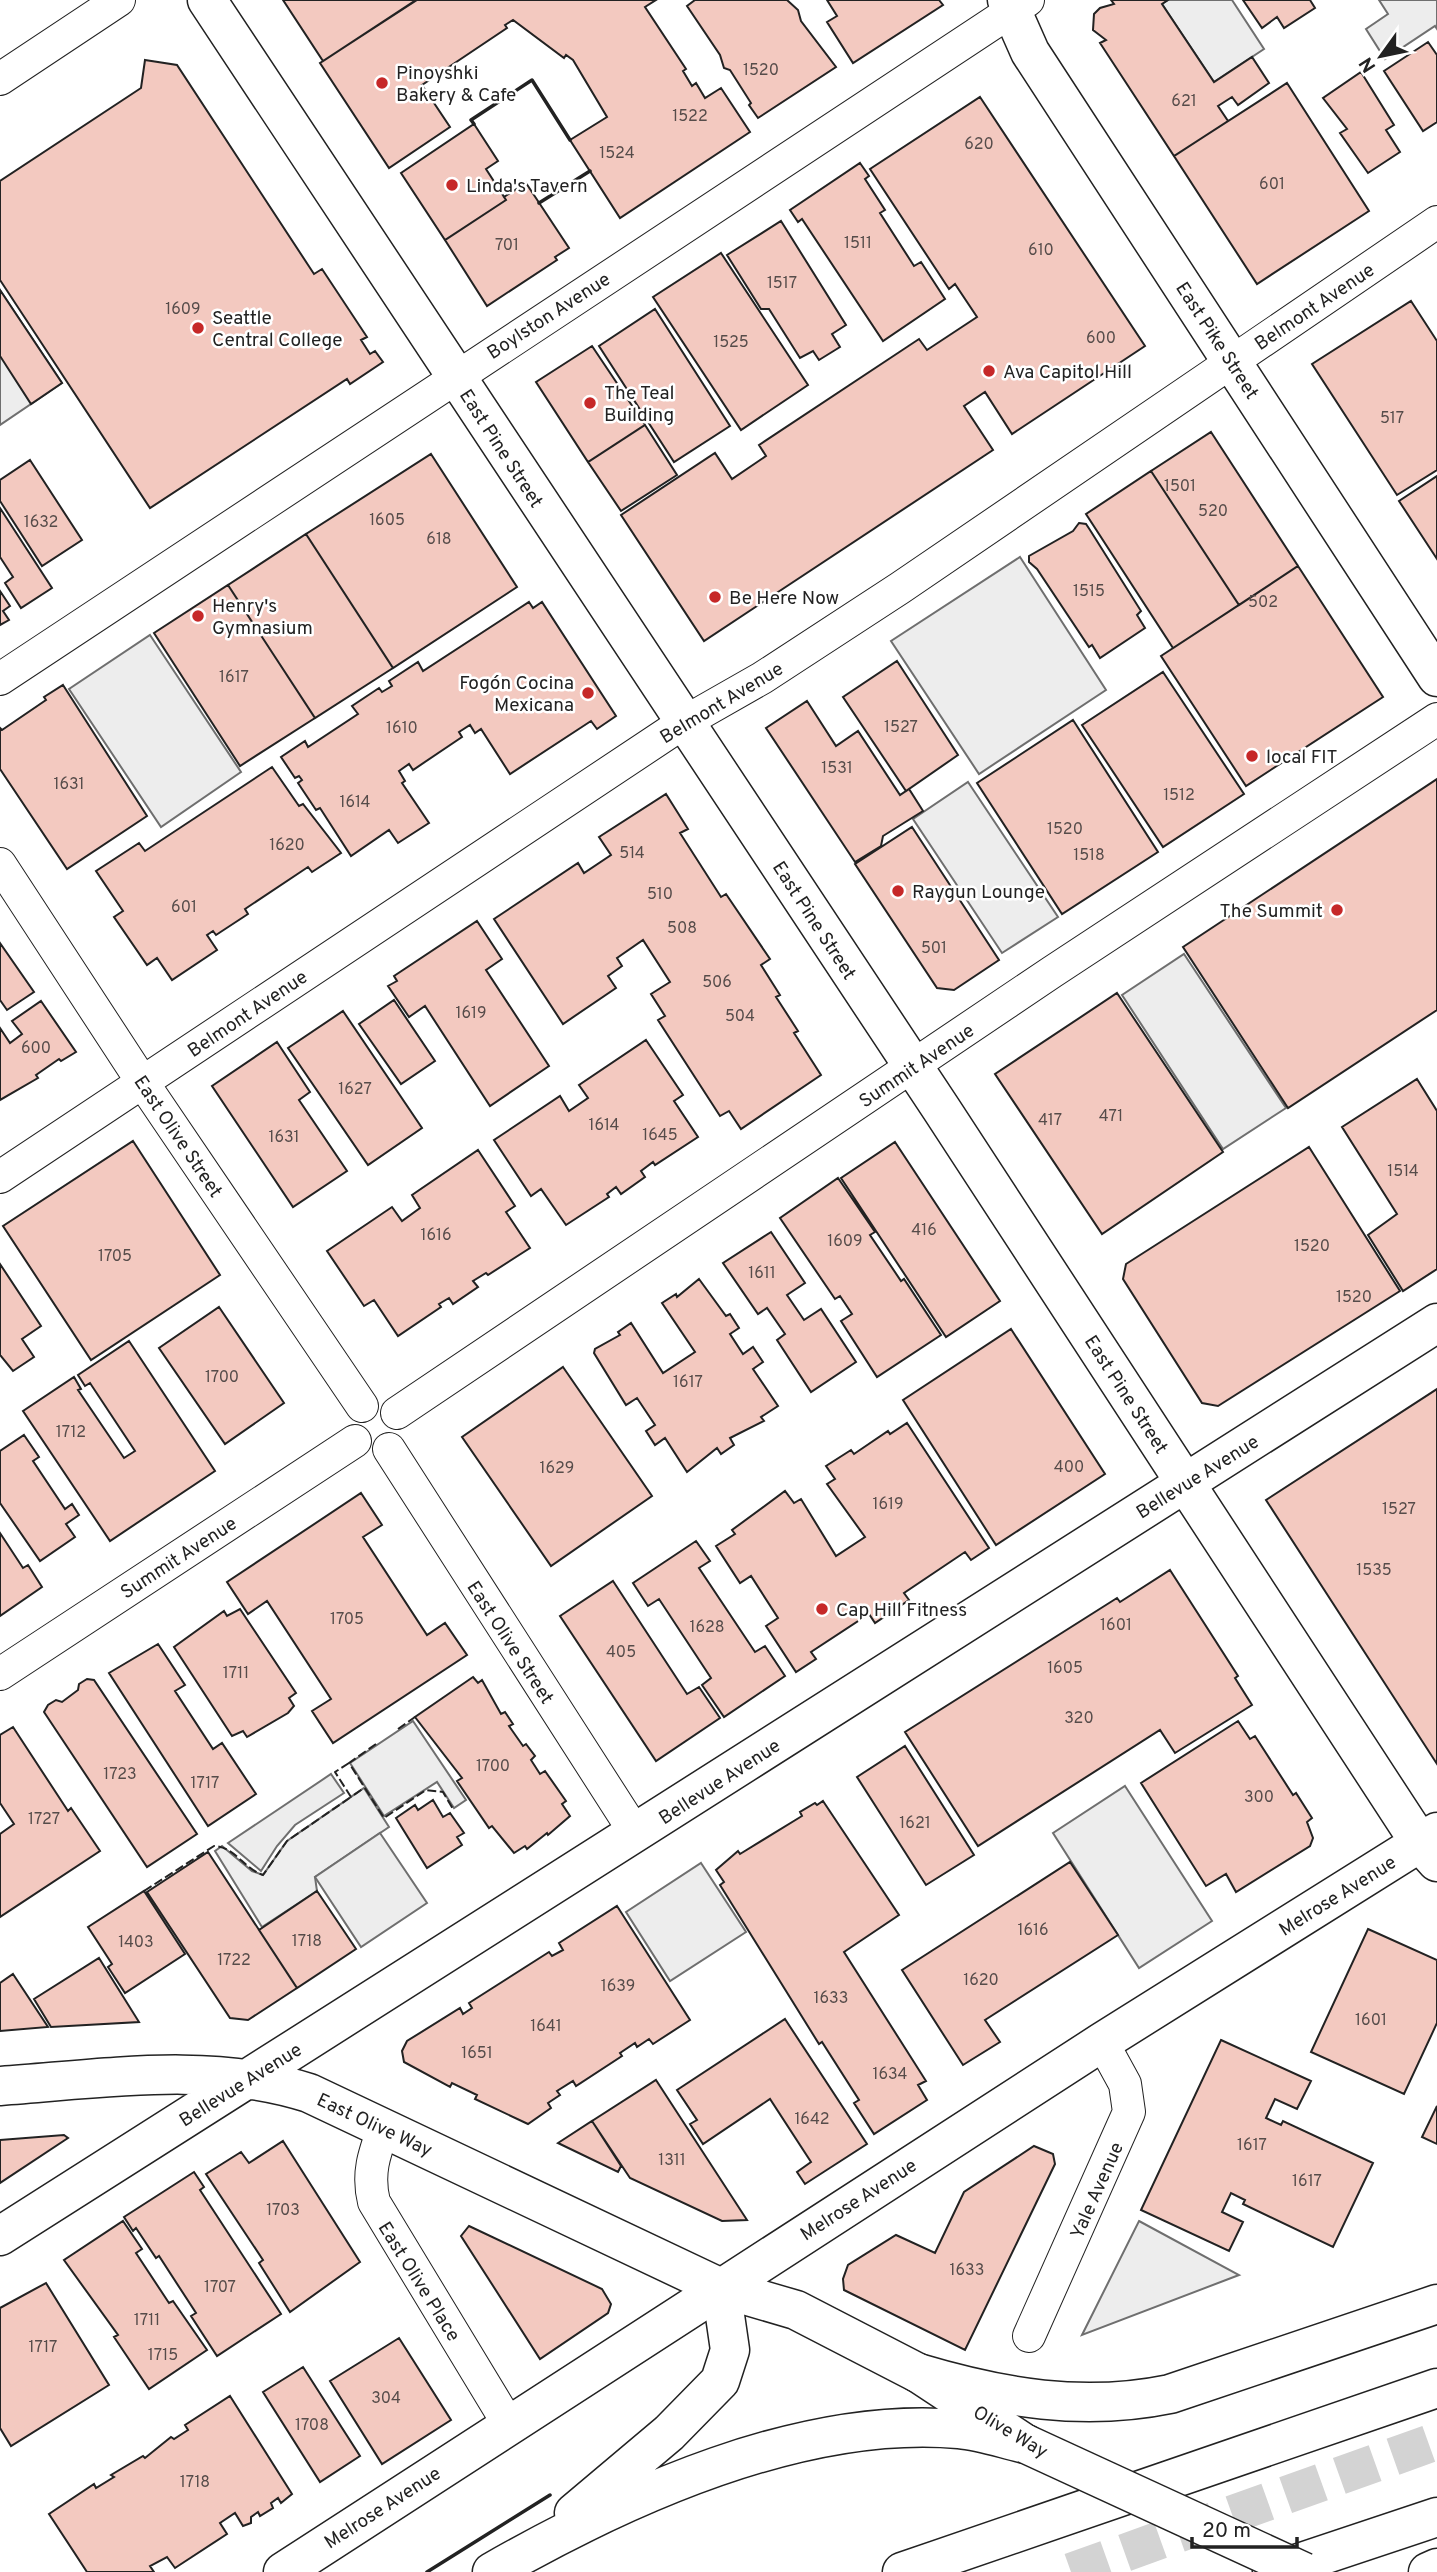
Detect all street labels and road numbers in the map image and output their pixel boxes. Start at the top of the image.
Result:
street label: Belmont Avenue [1251,259,1380,357]
street label: Boylston Avenue [483,268,615,365]
street label: East Pike Street [1170,278,1263,404]
street label: East Pine Street [453,385,548,513]
street label: Belmont Avenue [656,657,788,750]
street label: East Pine Street [766,857,861,985]
street label: Belmont Avenue [184,966,313,1064]
street label: Summit Avenue [855,1019,979,1114]
street label: East Olive Street [128,1072,227,1203]
street label: East Pine Street [1078,1331,1173,1459]
street label: Bellevue Avenue [1132,1430,1264,1525]
street label: Summit Avenue [116,1512,242,1605]
street label: East Olive Street [461,1577,558,1709]
street label: Bellevue Avenue [655,1734,786,1831]
street label: Melrose Avenue [1275,1851,1401,1942]
street label: Bellevue Avenue [175,2038,307,2133]
street label: East Olive Way [313,2089,436,2163]
street label: Yale Avenue [1066,2139,1130,2243]
street label: Melrose Avenue [796,2154,922,2247]
street label: East Olive Place [372,2218,465,2346]
street label: Olive Way [968,2401,1052,2464]
street label: Melrose Avenue [320,2462,446,2555]

